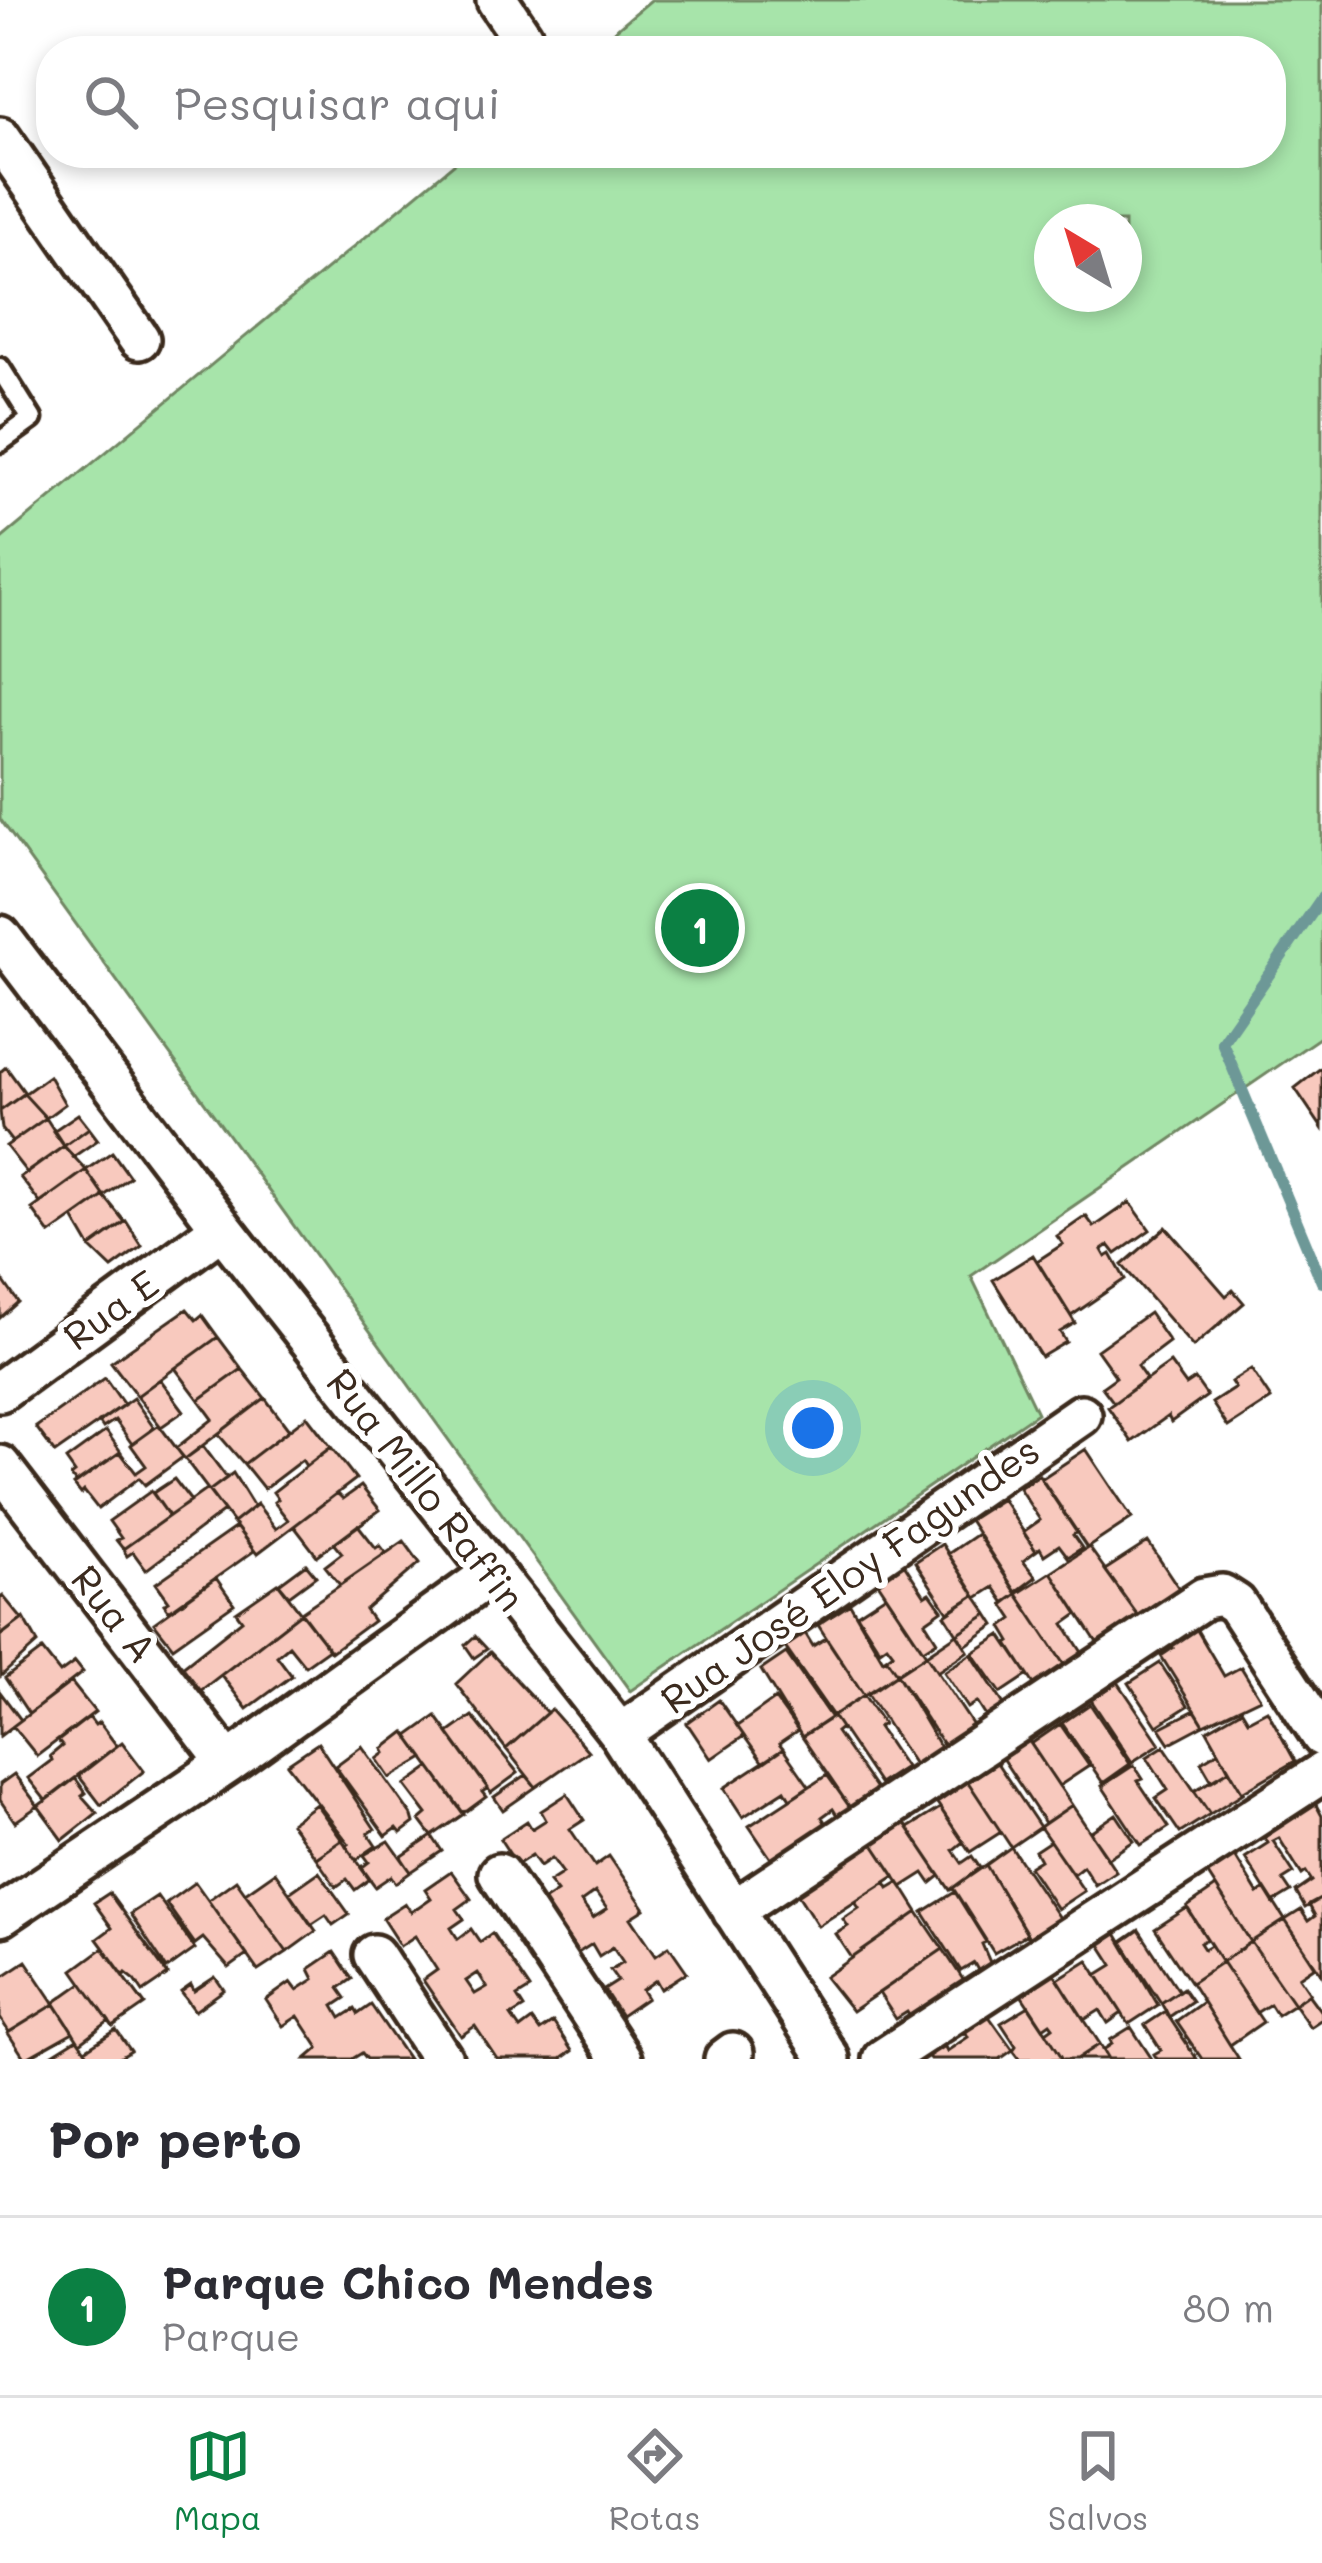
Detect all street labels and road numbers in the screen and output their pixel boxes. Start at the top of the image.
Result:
street label: Rua E [52,1257,168,1360]
street label: Rua Millo Raffin [316,1357,538,1621]
street label: Rua José Eloy Fagundes [650,1424,1049,1725]
street label: Rua A [61,1554,169,1672]

